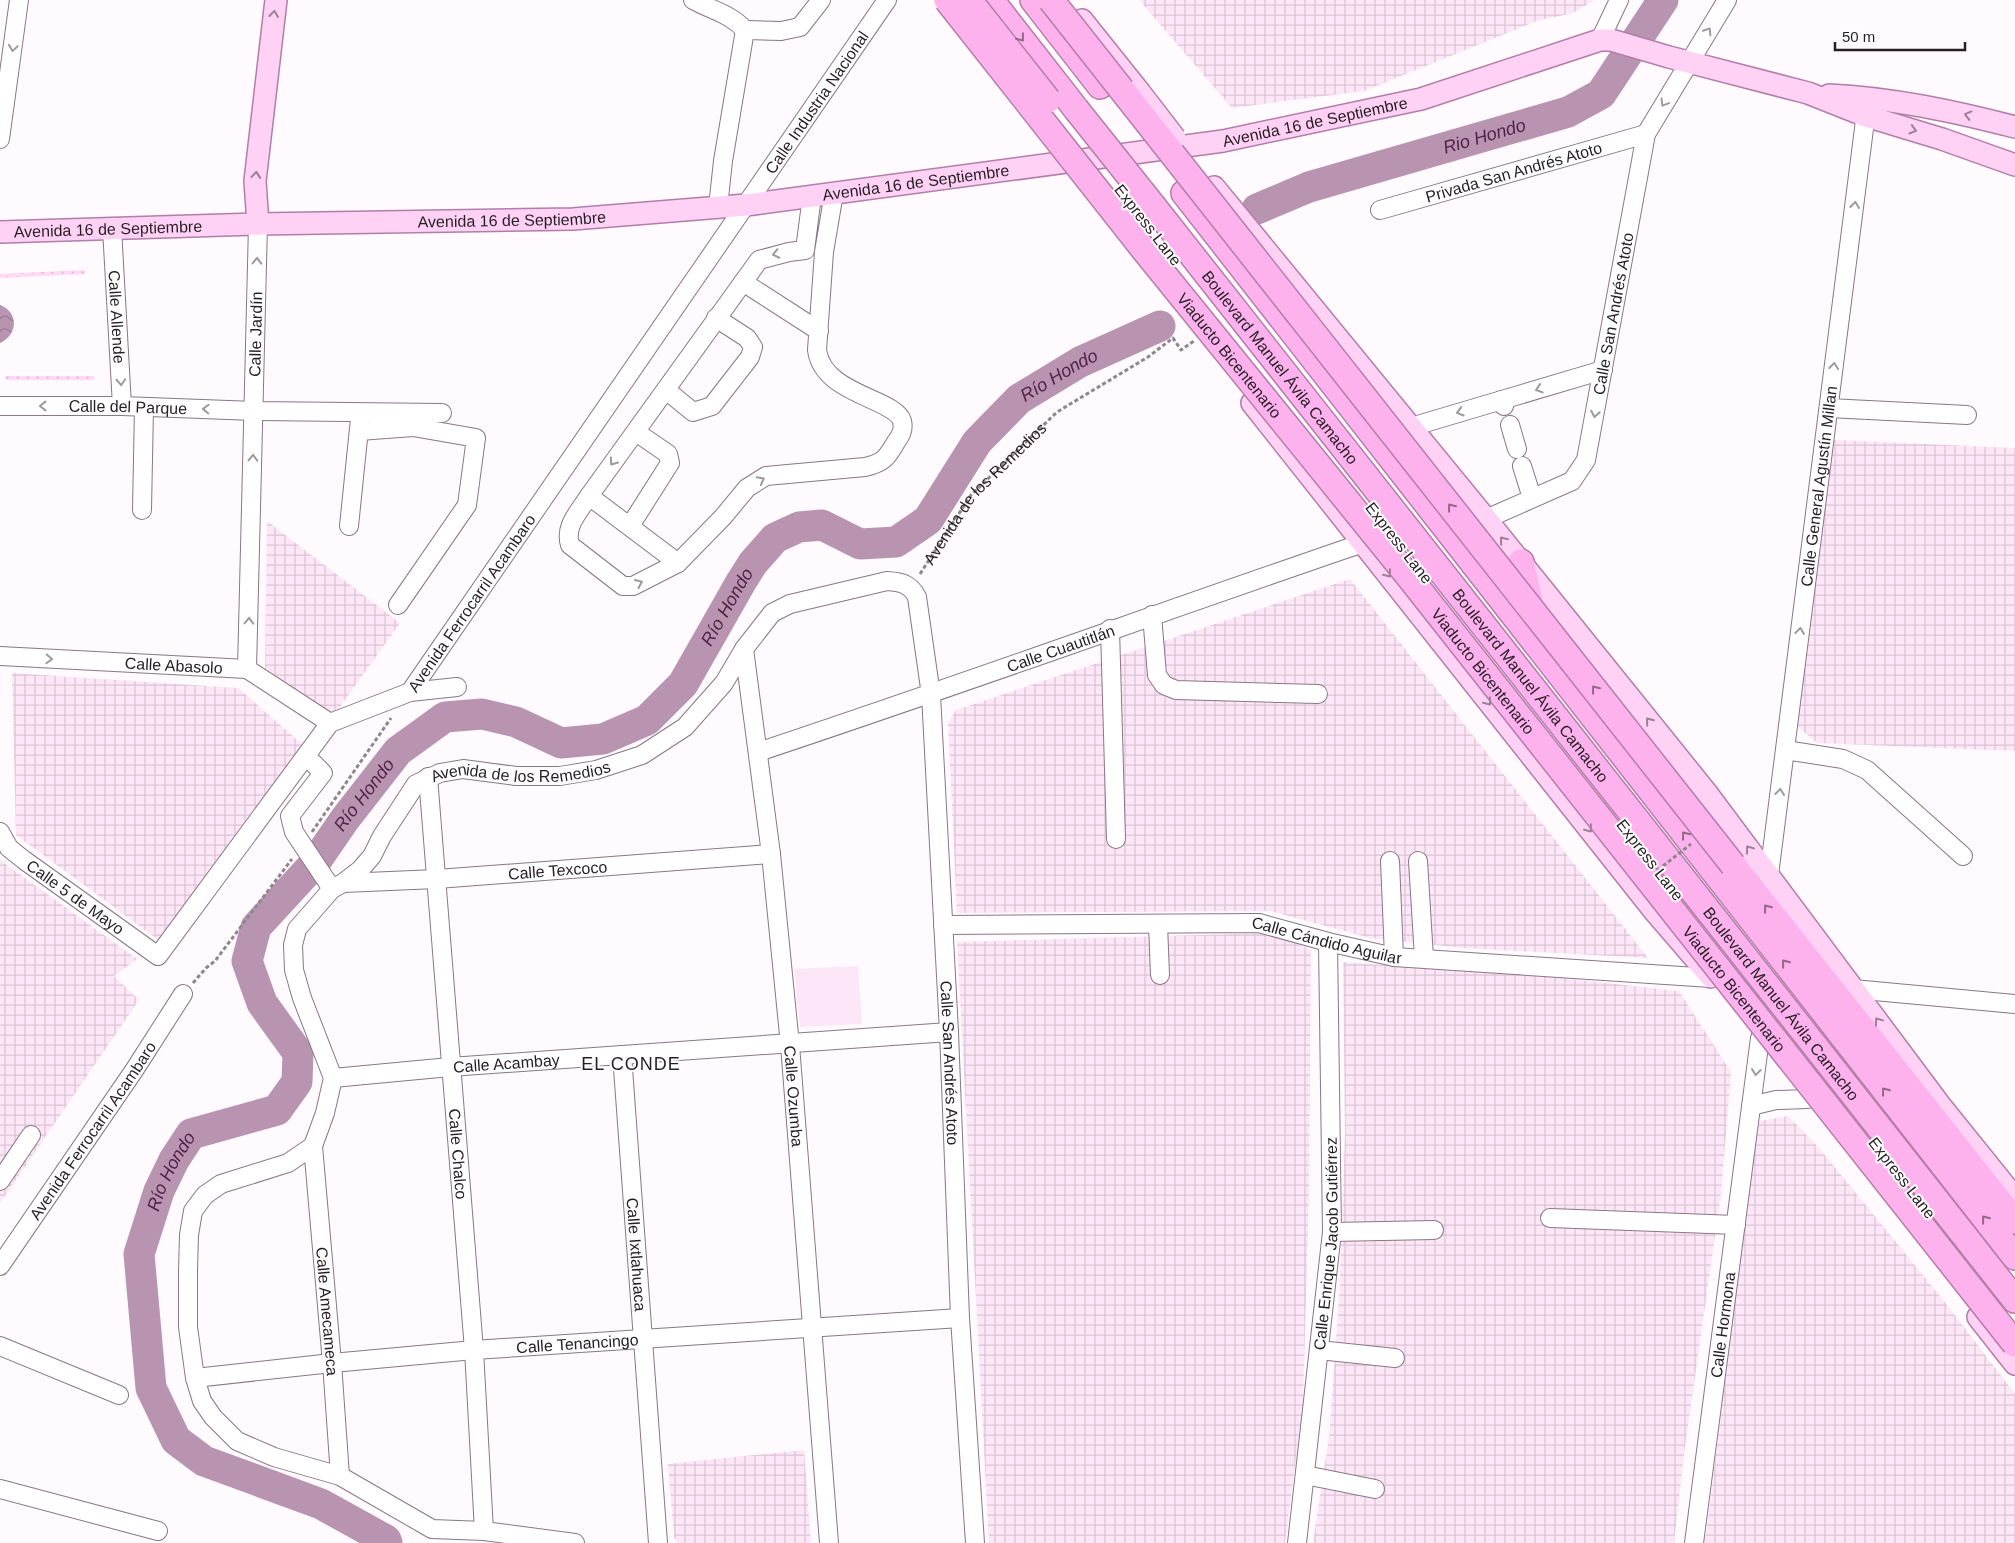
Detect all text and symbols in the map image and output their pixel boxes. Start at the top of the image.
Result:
one-way arrow [268,10,279,18]
scale bar [1835,20,1965,52]
one-way arrow [1701,27,1711,36]
street label: Calle Industria Nacional [761,28,871,177]
text: 50 m [1842,28,1875,45]
one-way arrow [1016,32,1024,41]
one-way arrow [8,44,18,53]
street label: Avenida 16 de Septiembre [1221,94,1409,149]
one-way arrow [1660,98,1670,107]
one-way arrow [1964,110,1972,120]
water label: Rio Hondo [1441,115,1528,158]
one-way arrow [1908,124,1916,134]
street label: Privada San Andrés Atoto [1424,139,1604,205]
street label: Avenida 16 de Septiembre [821,161,1010,203]
one-way arrow [250,171,261,179]
street label: Express Lane [1111,181,1185,269]
one-way arrow [1849,200,1860,208]
street label: Avenida 16 de Septiembre [418,208,607,230]
street label: Avenida 16 de Septiembre [14,217,202,240]
street label: Calle San Andrés Atoto [1590,231,1636,396]
one-way arrow [771,248,780,259]
one-way arrow [252,257,262,264]
street label: Boulevard Manuel Ávila Camacho [1199,267,1362,467]
street label: Calle Allende [106,270,128,364]
street label: Viaducto Bicentenario [1174,290,1285,421]
street label: Calle Jardín [246,291,265,377]
water label: Río Hondo [1017,345,1101,406]
one-way arrow [1828,361,1839,369]
one-way arrow [115,378,126,386]
one-way arrow [1535,383,1544,393]
street label: Calle General Agustín Millan [1797,385,1840,587]
street label: Calle del Parque [69,397,188,417]
one-way arrow [39,401,47,411]
one-way arrow [202,404,210,414]
one-way arrow [1457,407,1465,417]
one-way arrow [1590,409,1600,418]
street label: Avenida de los Remedios [920,419,1049,567]
one-way arrow [248,454,259,462]
one-way arrow [611,456,619,465]
one-way arrow [756,476,765,486]
street label: Express Lane [1362,499,1436,587]
one-way arrow [1449,504,1457,513]
street label: Avenida Ferrocarril Acambaro [404,511,538,695]
one-way arrow [1501,537,1509,546]
water label: Río Hondo [697,564,757,649]
one-way arrow [1382,568,1390,577]
one-way arrow [633,579,642,589]
street label: Boulevard Manuel Ávila Camacho [1450,585,1612,785]
street label: Viaducto Bicentenario [1428,605,1538,737]
one-way arrow [243,616,254,624]
street label: Calle Cuautitlán [1004,621,1117,675]
one-way arrow [1794,627,1805,635]
one-way arrow [45,653,53,664]
street label: Calle Abasolo [124,654,223,676]
one-way arrow [1593,686,1601,695]
one-way arrow [1483,696,1491,705]
one-way arrow [1646,718,1654,727]
water label: Río Hondo [330,755,398,835]
street label: Avenida de los Remedios [428,757,612,785]
one-way arrow [1774,788,1784,797]
street label: Express Lane [1613,816,1687,904]
one-way arrow [1583,823,1592,833]
one-way arrow [1681,831,1690,840]
one-way arrow [1746,845,1755,855]
street label: Calle 5 de Mayo [24,856,128,938]
street label: Calle Texcoco [507,858,608,882]
street label: Boulevard Manuel Ávila Camacho [1700,904,1863,1104]
one-way arrow [1764,905,1773,914]
street label: Calle Cándido Aguilar [1252,914,1403,966]
street label: Viaducto Bicentenario [1679,923,1789,1055]
one-way arrow [1781,959,1790,968]
street label: Calle San Andrés Atoto [938,980,962,1146]
one-way arrow [1875,1018,1883,1027]
street label: Avenida Ferrocarril Acambaro [26,1038,159,1223]
street label: Calle Ozumba [782,1045,806,1147]
street label: Calle Acambay [452,1051,560,1075]
district label: EL CONDE [581,1054,681,1074]
one-way arrow [1751,1068,1762,1076]
one-way arrow [1882,1088,1890,1097]
street label: Calle Chalco [446,1108,470,1200]
water label: Río Hondo [143,1128,199,1214]
street label: Express Lane [1865,1134,1939,1222]
street label: Calle Enrique Jacob Gutiérrez [1310,1137,1341,1351]
street label: Calle Ixtlahuaca [624,1197,649,1312]
one-way arrow [1981,1215,1990,1224]
street label: Calle Amecameca [313,1246,341,1376]
street label: Calle Hormona [1707,1271,1738,1379]
street label: Calle Tenancingo [516,1331,639,1356]

